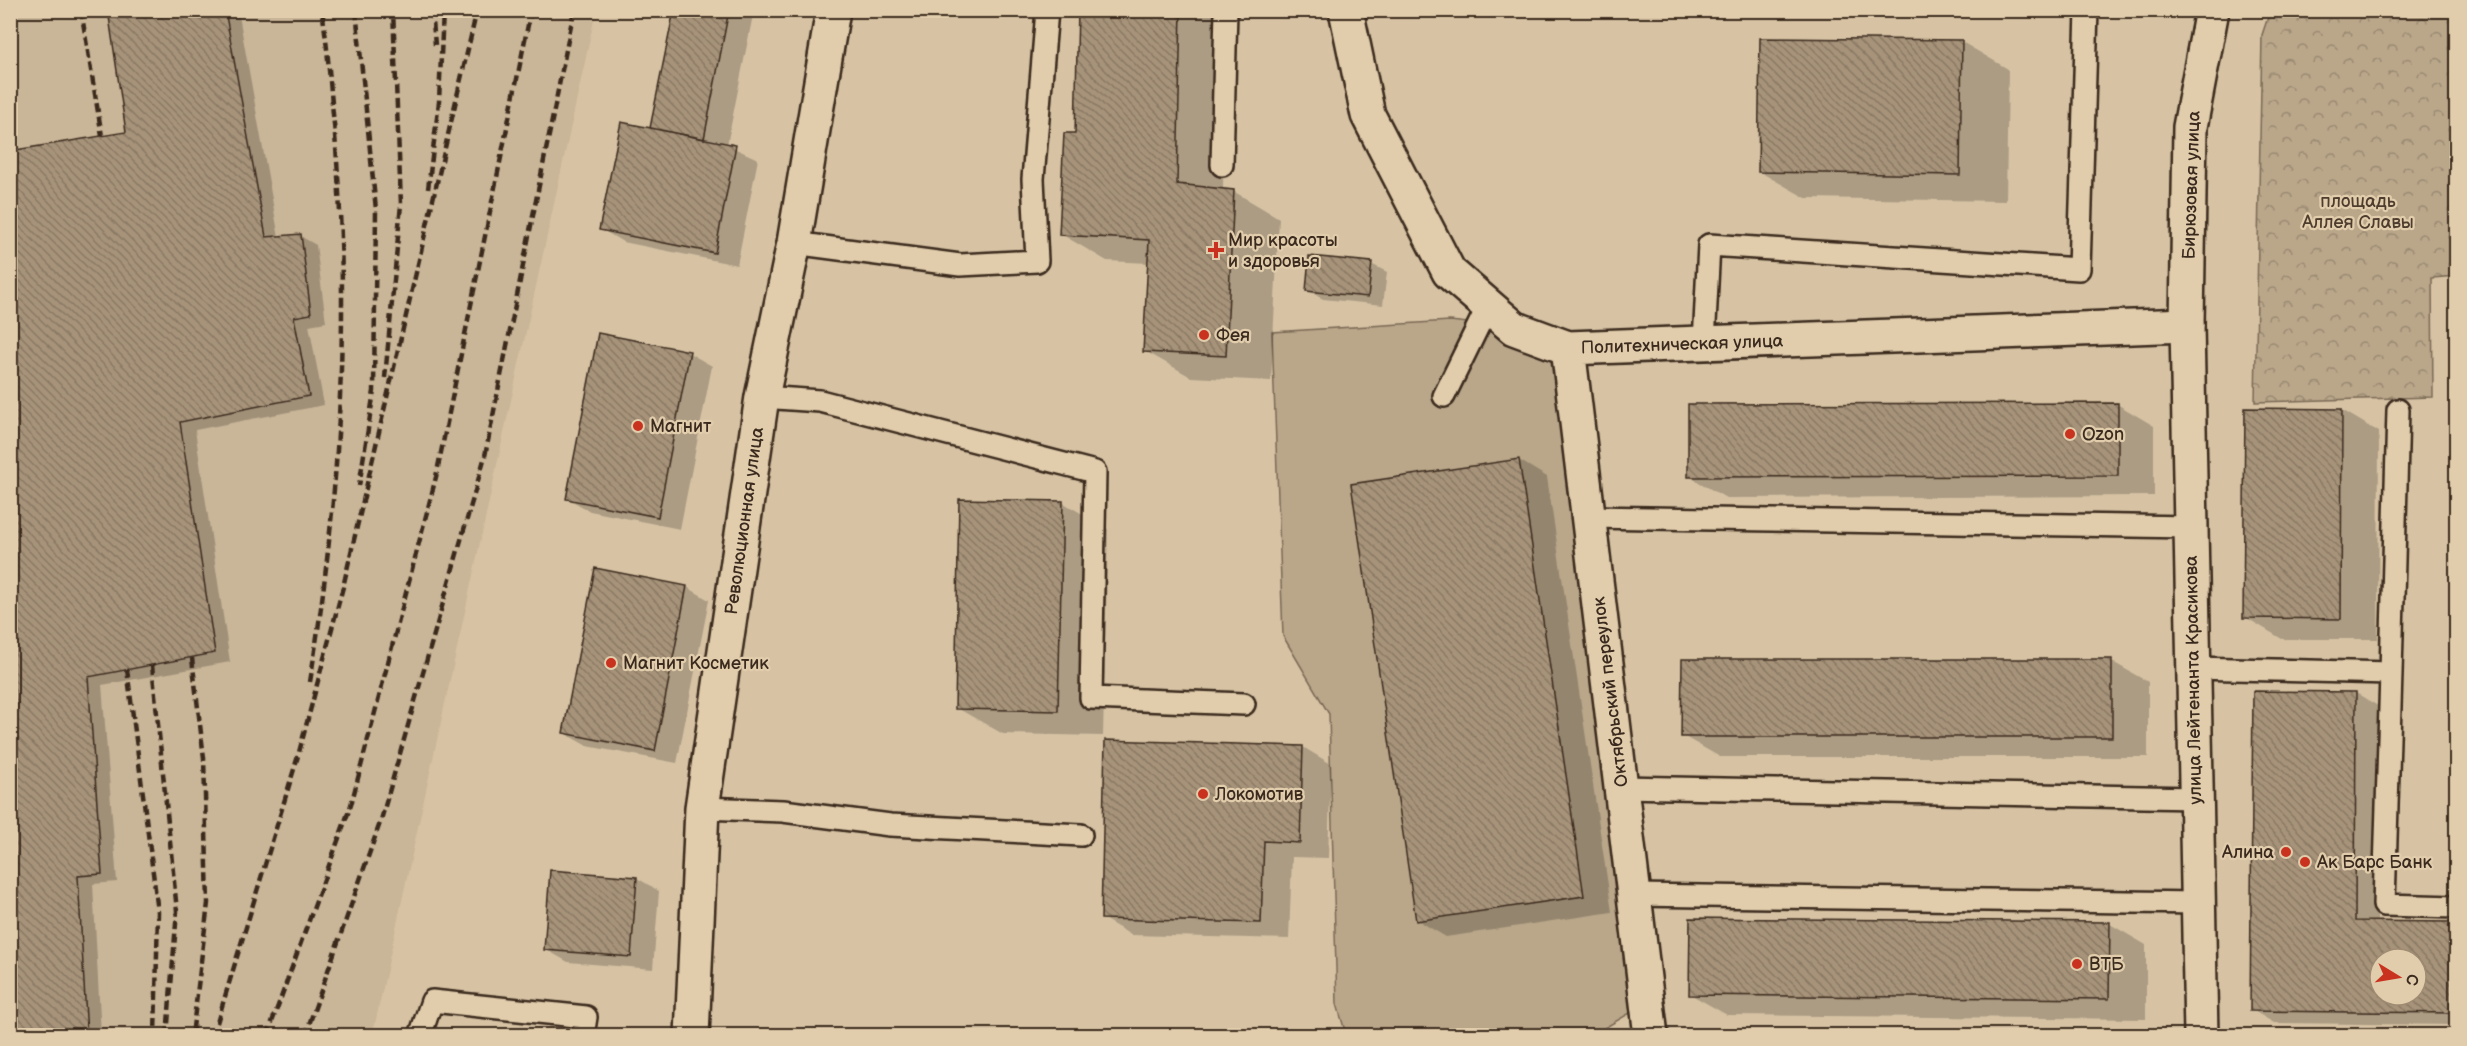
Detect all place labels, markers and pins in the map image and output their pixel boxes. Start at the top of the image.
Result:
place label: Мир красоты и здоровья [1228,230,1338,272]
marker: Мир красоты и здоровья [1209,243,1223,257]
place label: Фея [1216,325,1250,346]
marker: Фея [1197,328,1211,342]
place label: Магнит [650,416,712,437]
marker: Магнит [631,419,645,433]
place label: Ozon [2082,424,2124,445]
marker: Ozon [2063,427,2077,441]
place label: Магнит Косметик [623,653,769,674]
marker: Магнит Косметик [604,656,618,670]
place label: Локомотив [1214,784,1304,805]
marker: Локомотив [1196,787,1210,801]
place label: Алина [2221,842,2274,863]
marker: Алина [2279,845,2293,859]
place label: Ак Барс Банк [2316,852,2433,873]
marker: Ак Барс Банк [2298,855,2312,869]
place label: ВТБ [2089,954,2124,975]
marker: ВТБ [2070,957,2084,971]

